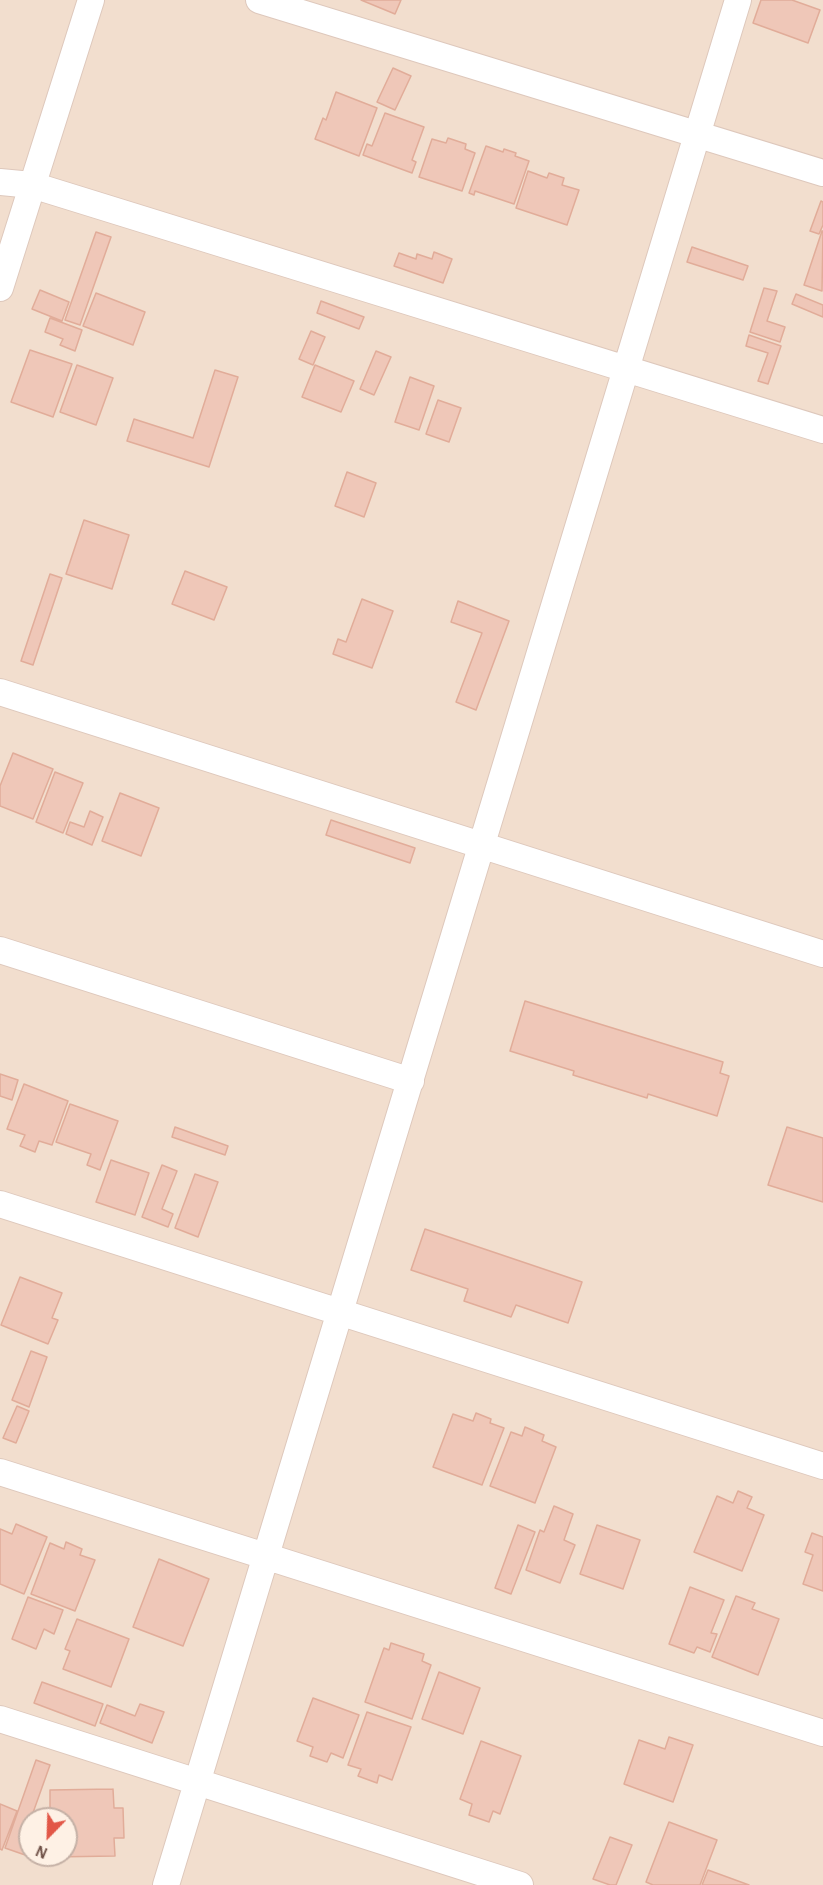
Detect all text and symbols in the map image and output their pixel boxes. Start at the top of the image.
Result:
north arrow [18,1807,78,1867]
text: N [34,1842,50,1861]

